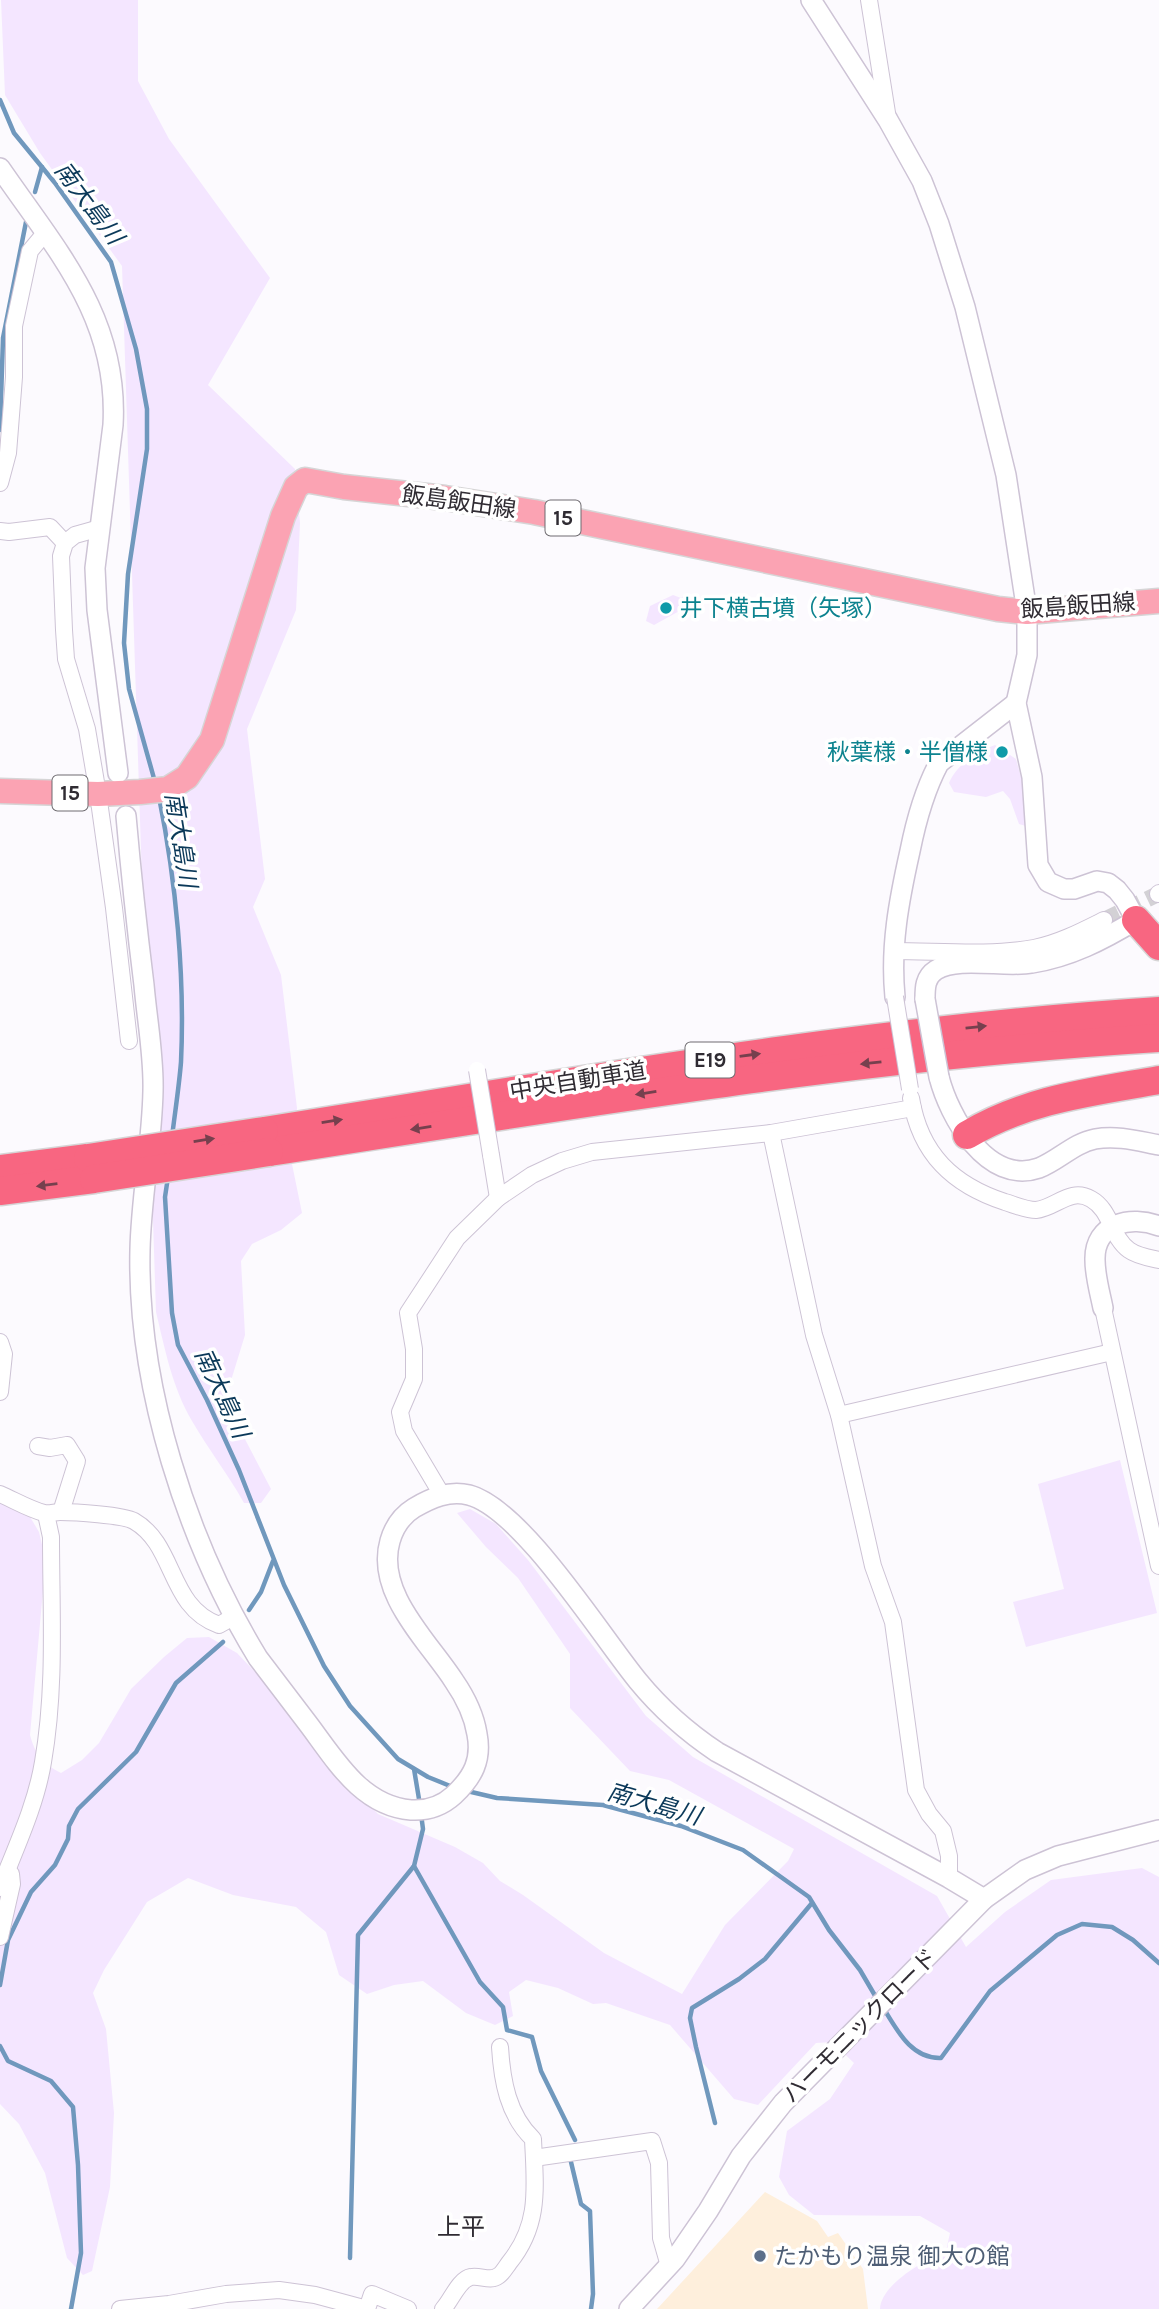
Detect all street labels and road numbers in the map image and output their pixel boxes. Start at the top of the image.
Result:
street label: 飯島飯田線 [400,481,518,523]
road number: 15 [546,500,580,536]
street label: 飯島飯田線 [1020,589,1136,623]
road number: 15 [52,776,88,810]
road number: E19 [686,1042,734,1078]
street label: 中央自動車道 [508,1057,648,1105]
street label: ハーモニックロード [777,1943,943,2109]

